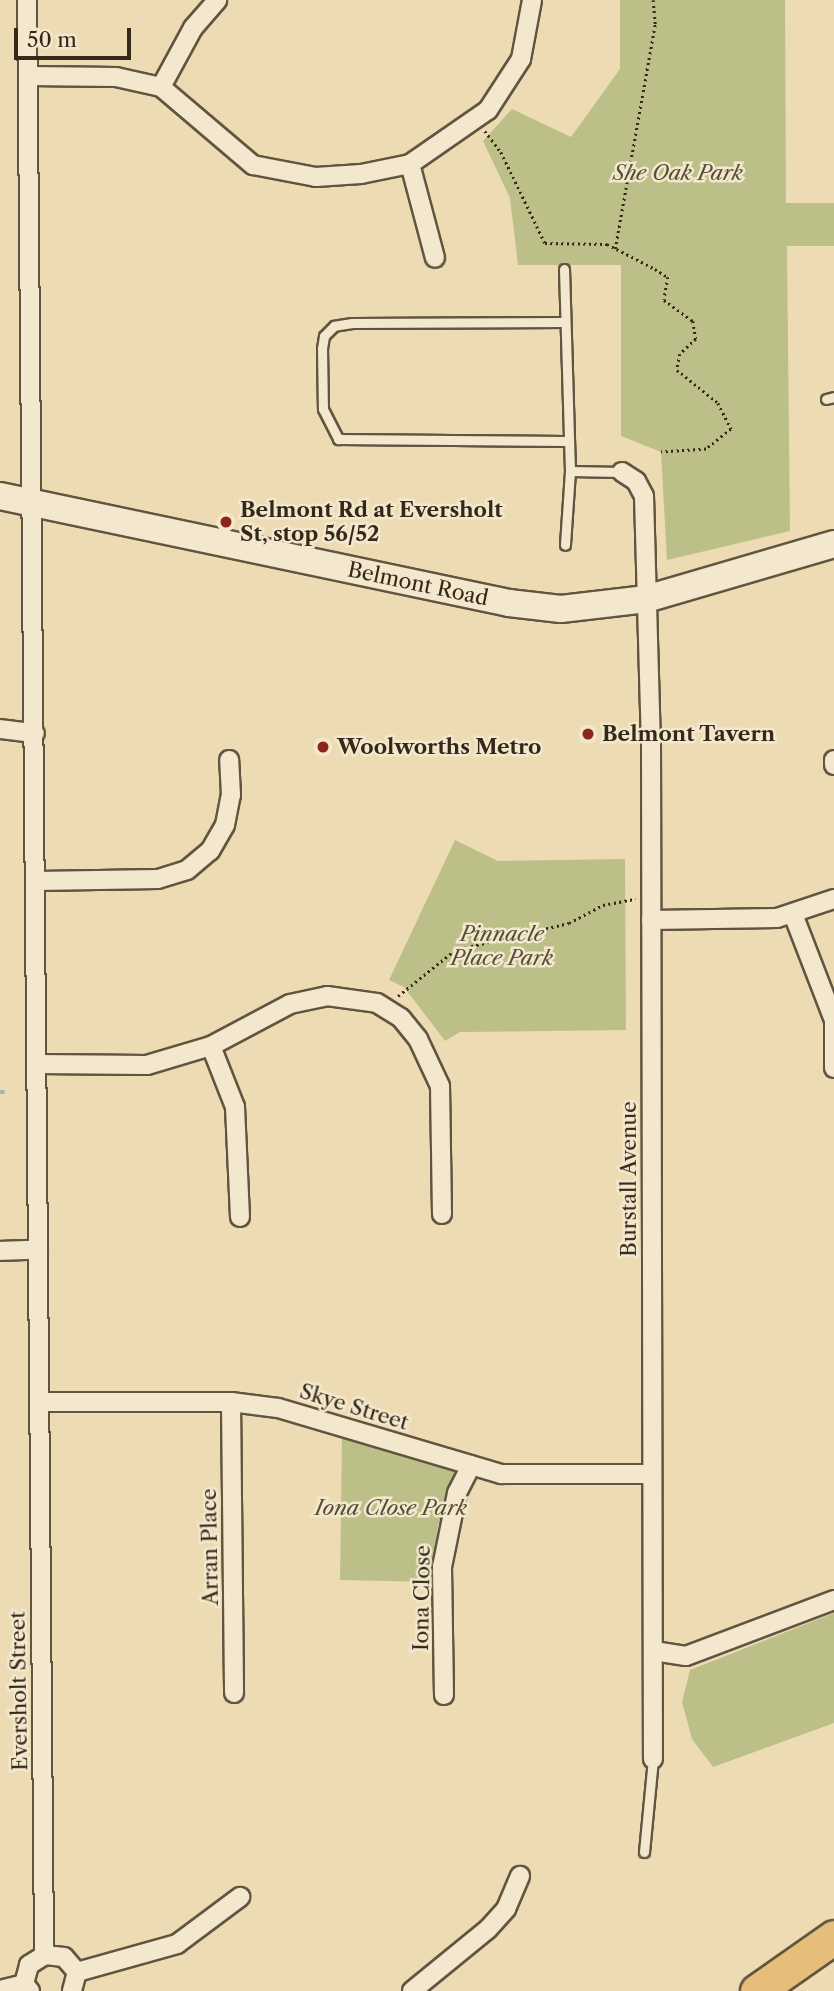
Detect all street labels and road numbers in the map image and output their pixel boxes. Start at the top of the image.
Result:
street label: Belmont Road [345,557,491,611]
street label: Burstall Avenue [616,1101,642,1257]
street label: Skye Street [297,1379,411,1435]
street label: Arran Place [196,1488,224,1606]
street label: Iona Close [408,1545,436,1651]
street label: Eversholt Street [5,1611,33,1771]

